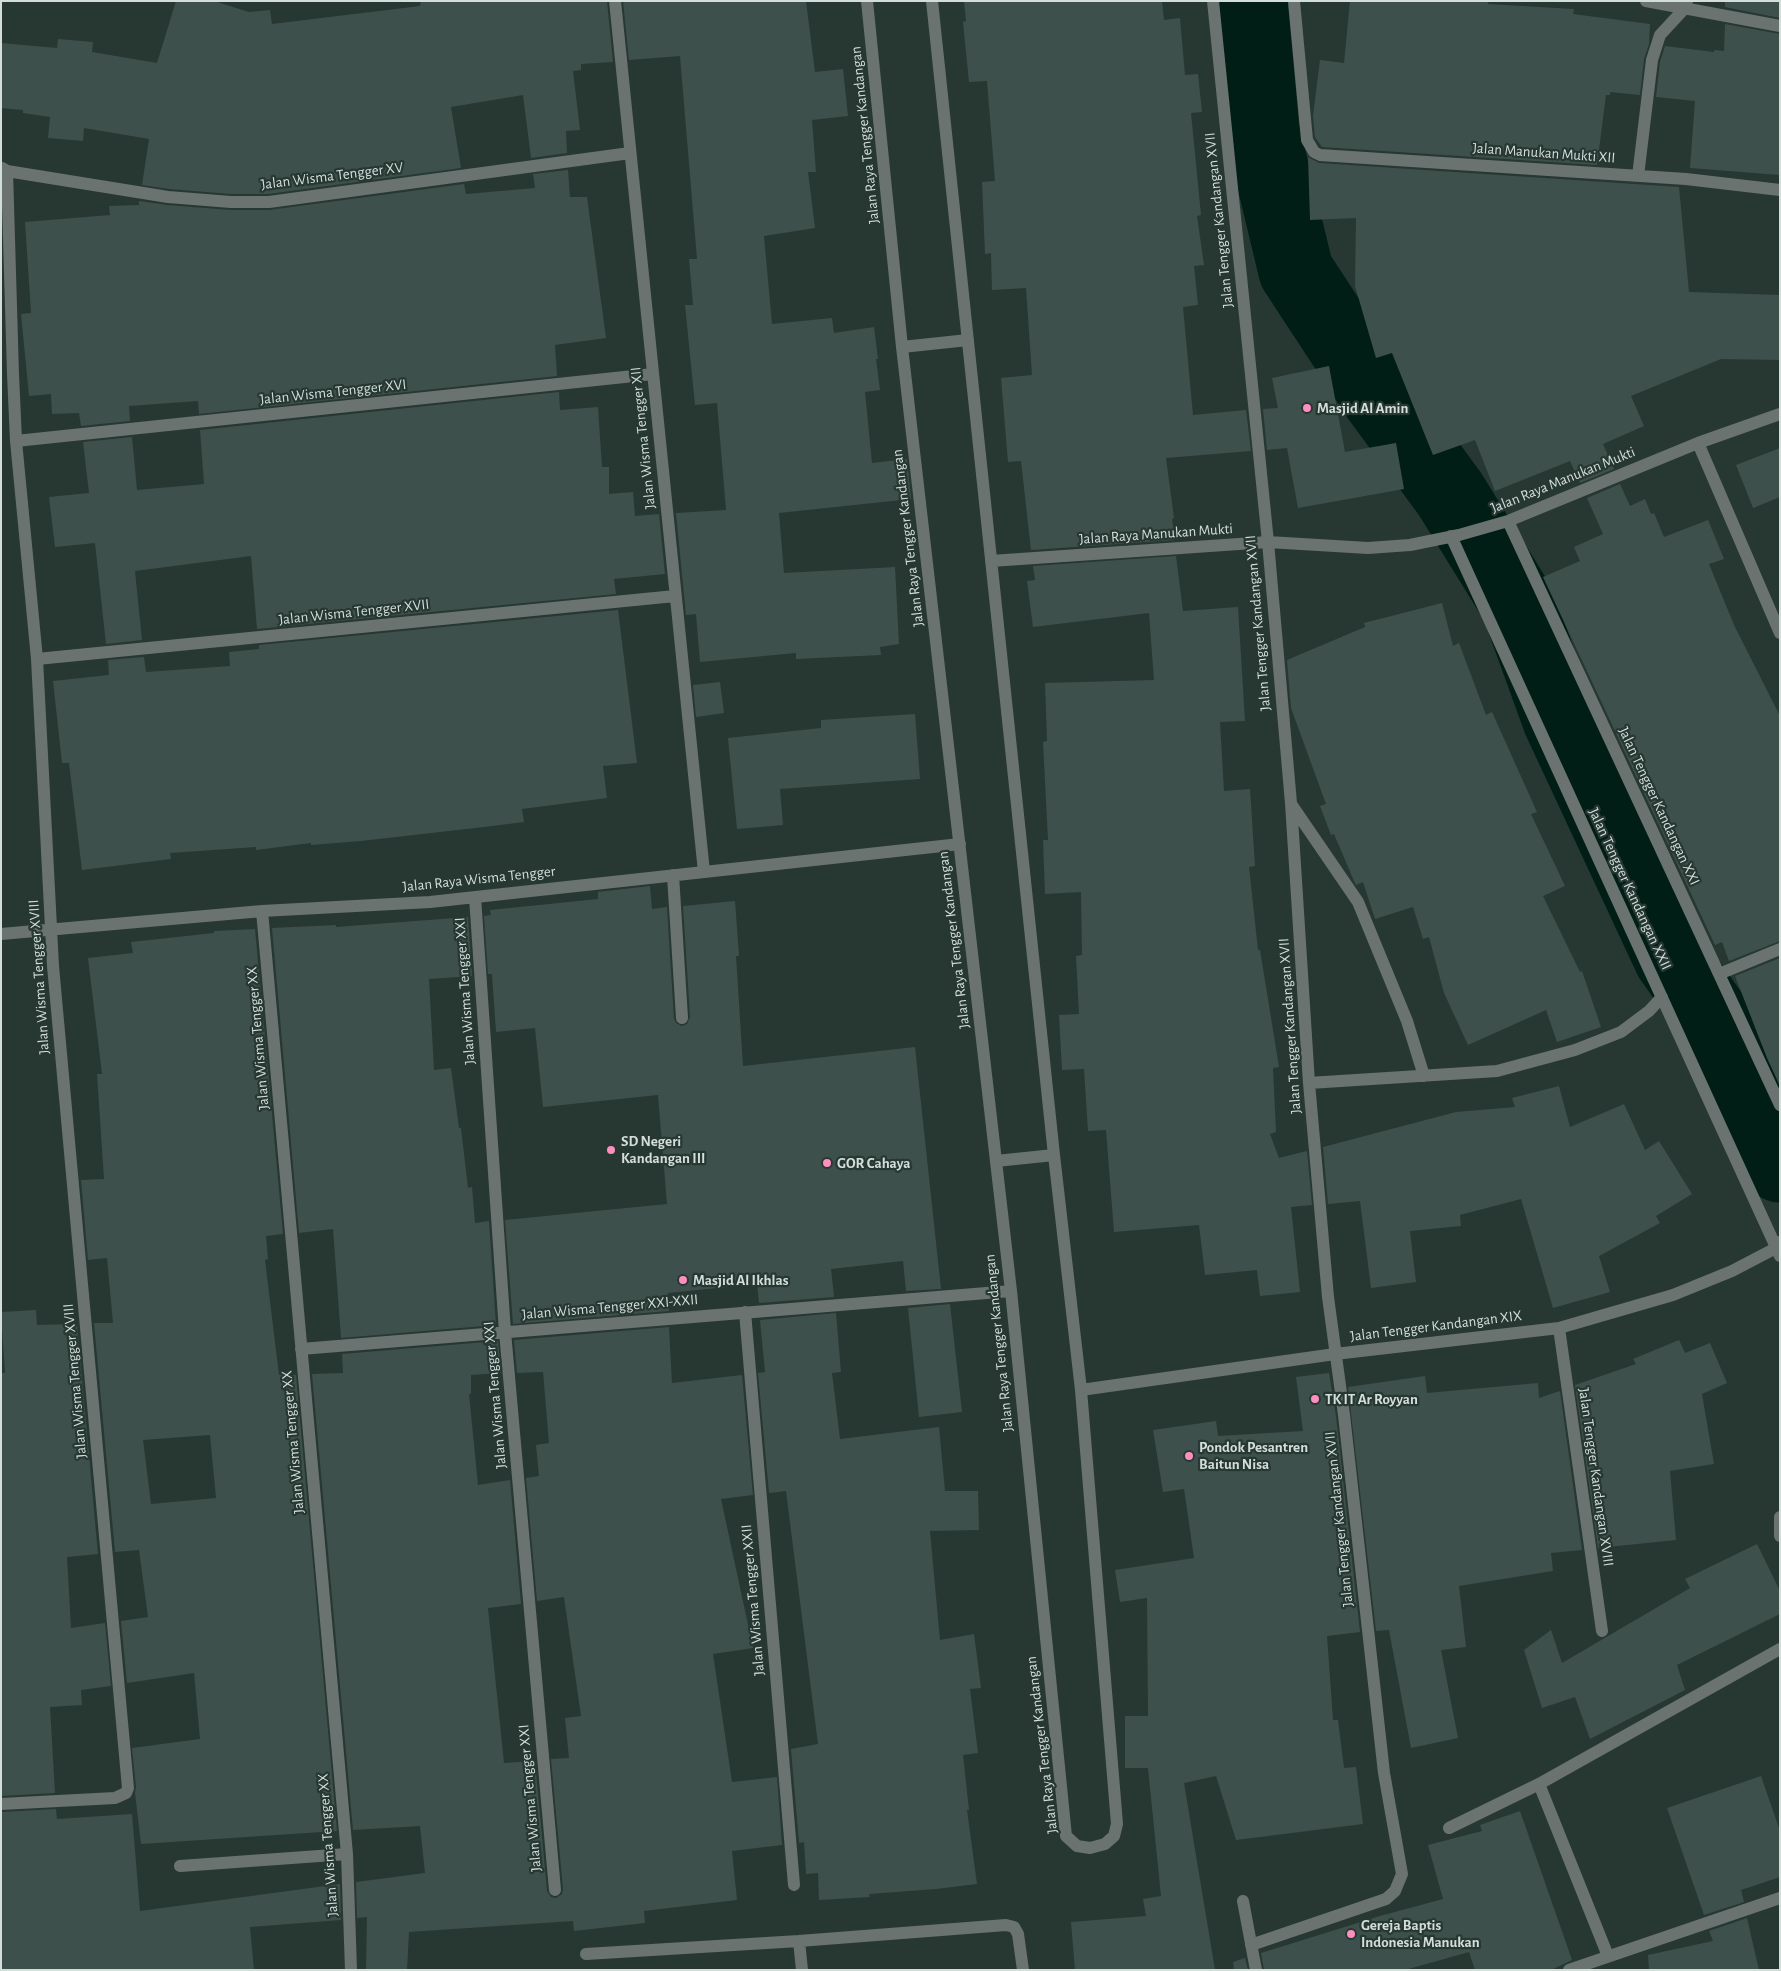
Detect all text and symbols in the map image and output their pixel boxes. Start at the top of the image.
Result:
street label: Jalan Raya Tengger Kandangan [847,45,883,225]
street label: Jalan Tengger Kandangan XVII [1201,131,1237,309]
street label: Jalan Manukan Mukti XII [1472,139,1616,167]
street label: Jalan Wisma Tengger XV [260,158,404,194]
street label: Jalan Wisma Tengger XII [627,366,659,510]
street label: Jalan Wisma Tengger XVI [259,375,407,409]
place label: Masjid Al Amin [1317,399,1408,417]
marker: Masjid Al Amin [1301,402,1313,414]
street label: Jalan Raya Manukan Mukti [1488,443,1638,517]
street label: Jalan Raya Tengger Kandangan [888,448,928,628]
street label: Jalan Raya Manukan Mukti [1078,520,1234,548]
street label: Jalan Tengger Kandangan XVII [1241,534,1275,712]
street label: Jalan Wisma Tengger XVII [278,595,430,629]
street label: Jalan Tengger Kandangan XXI [1614,724,1704,888]
street label: Jalan Tengger Kandangan XXII [1585,805,1675,973]
street label: Jalan Raya Tengger Kandangan [934,850,974,1030]
street label: Jalan Raya Wisma Tengger [402,862,556,896]
street label: Jalan Wisma Tengger XVIII [25,899,53,1055]
street label: Jalan Wisma Tengger XXI [451,917,479,1065]
street label: Jalan Tengger Kandangan XVII [1275,937,1305,1115]
street label: Jalan Wisma Tengger XX [243,966,273,1110]
place label: SD Negeri Kandangan III [621,1132,706,1167]
marker: SD Negeri Kandangan III [605,1144,617,1156]
place label: GOR Cahaya [837,1154,910,1172]
marker: GOR Cahaya [821,1157,833,1169]
street label: Jalan Raya Tengger Kandangan [981,1253,1017,1433]
place label: Masjid Al Ikhlas [693,1271,788,1289]
marker: Masjid Al Ikhlas [677,1274,689,1286]
street label: Jalan Wisma Tengger XXI-XXII [521,1290,699,1324]
street label: Jalan Wisma Tengger XVIII [59,1303,91,1459]
street label: Jalan Tengger Kandangan XIX [1349,1307,1523,1345]
street label: Jalan Wisma Tengger XXI [480,1321,510,1469]
street label: Jalan Wisma Tengger XX [278,1370,308,1514]
street label: Jalan Tengger Kandangan XVIII [1575,1387,1617,1567]
place label: TK IT Ar Royyan [1325,1390,1418,1408]
marker: TK IT Ar Royyan [1309,1393,1321,1405]
street label: Jalan Tengger Kandangan XVII [1321,1430,1357,1608]
place label: Pondok Pesantren Baitun Nisa [1199,1438,1308,1473]
marker: Pondok Pesantren Baitun Nisa [1183,1450,1195,1462]
street label: Jalan Wisma Tengger XXII [737,1524,769,1676]
street label: Jalan Raya Tengger Kandangan [1022,1655,1062,1835]
street label: Jalan Wisma Tengger XXI [515,1724,545,1872]
street label: Jalan Wisma Tengger XX [314,1773,342,1917]
place label: Gereja Baptis Indonesia Manukan [1361,1916,1480,1951]
marker: Gereja Baptis Indonesia Manukan [1345,1928,1357,1940]

